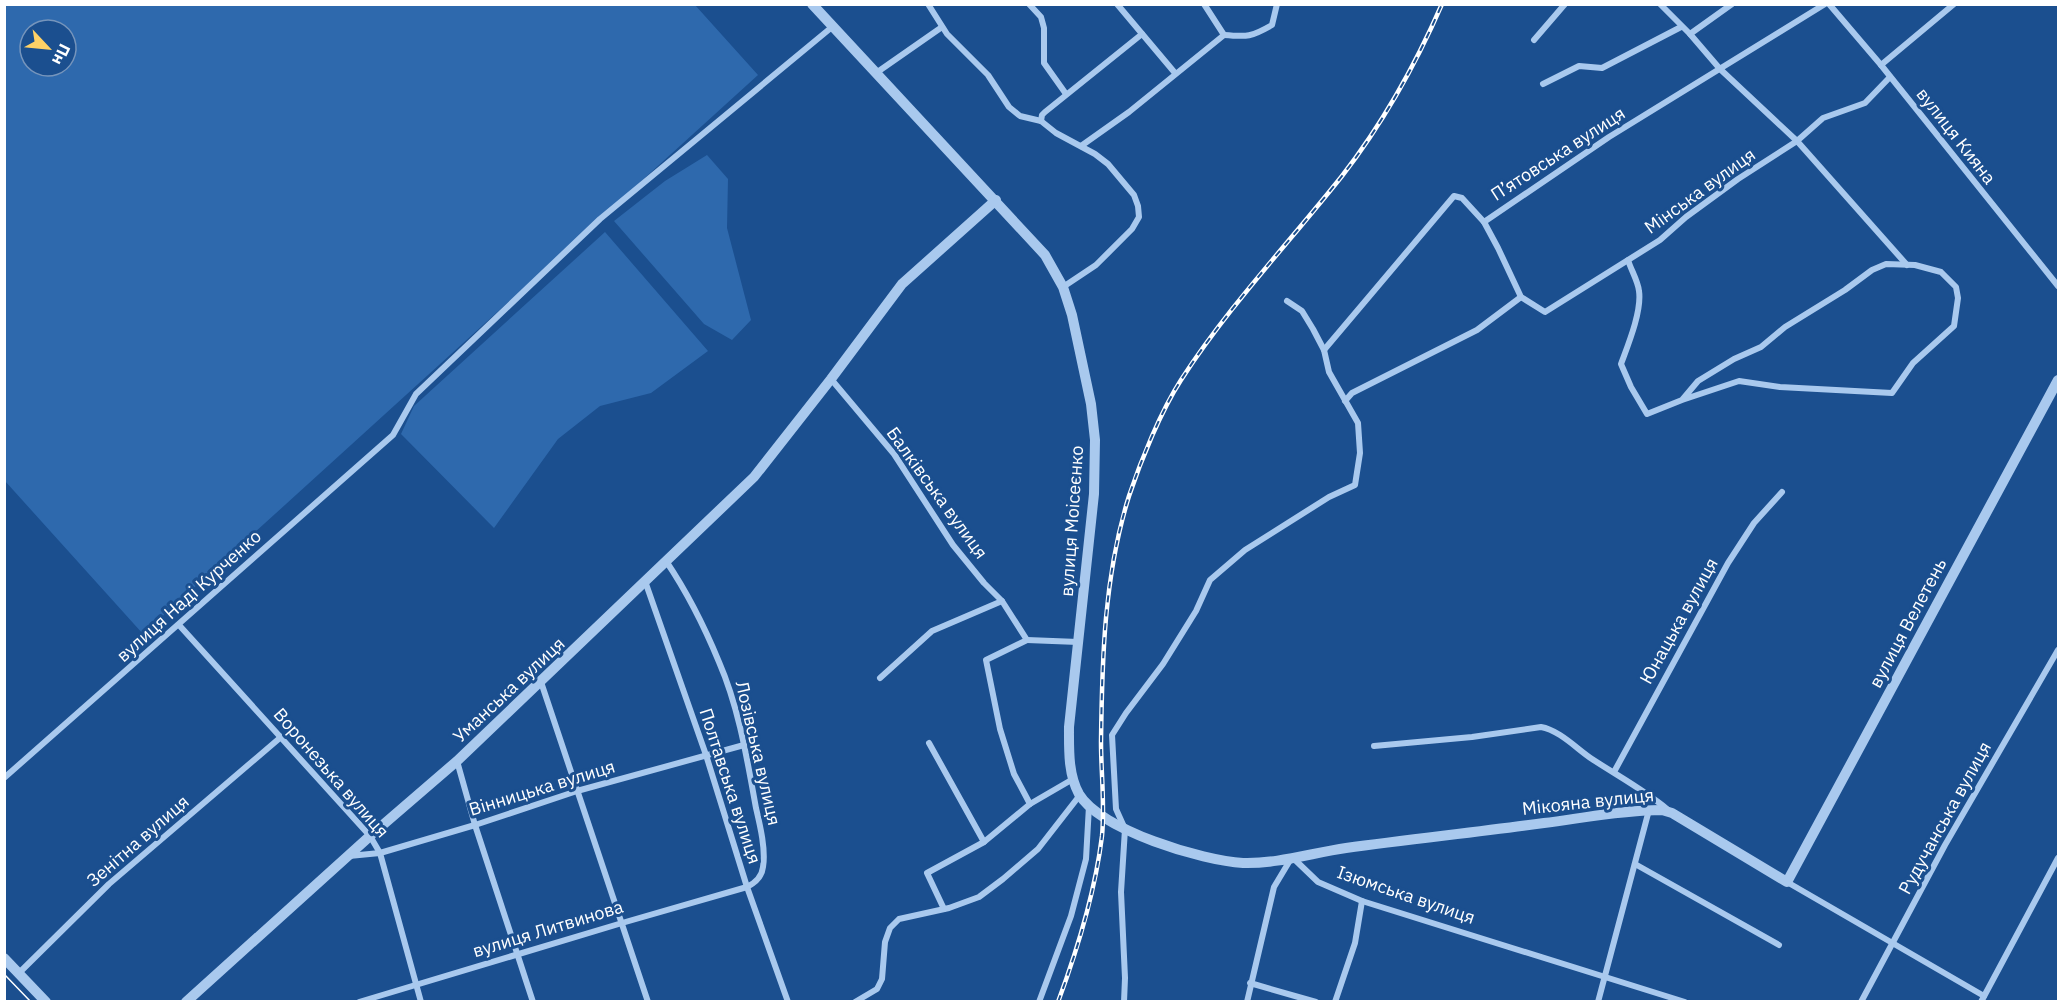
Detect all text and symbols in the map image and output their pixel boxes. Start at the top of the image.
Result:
north arrow [18,18,78,78]
text: Пн [48,41,75,68]
street label: вулиця Кияна [1912,83,2001,189]
street label: П’ятовська вулиця [1486,101,1629,206]
street label: Мінська вулиця [1640,143,1760,239]
street label: Балківська вулиця [882,422,993,563]
street label: вулиця Моісеєнко [1055,445,1088,597]
street label: вулиця Наді Курченко [111,525,266,667]
street label: Юнацька вулиця [1634,554,1723,688]
street label: вулиця Велетень [1864,554,1951,692]
street label: Уманська вулиця [448,632,569,747]
street label: Лозівська вулиця [731,678,786,827]
street label: Воронезька вулиця [269,703,394,842]
street label: Полтавська вулиця [694,705,766,867]
street label: Рудучанська вулиця [1893,737,1996,898]
street label: Вінницька вулиця [466,754,618,821]
street label: Мікояна вулиця [1521,783,1655,820]
street label: Зенітна вулиця [82,790,194,891]
street label: Ізюмська вулиця [1334,860,1478,929]
street label: вулиця Литвинова [470,895,626,962]

